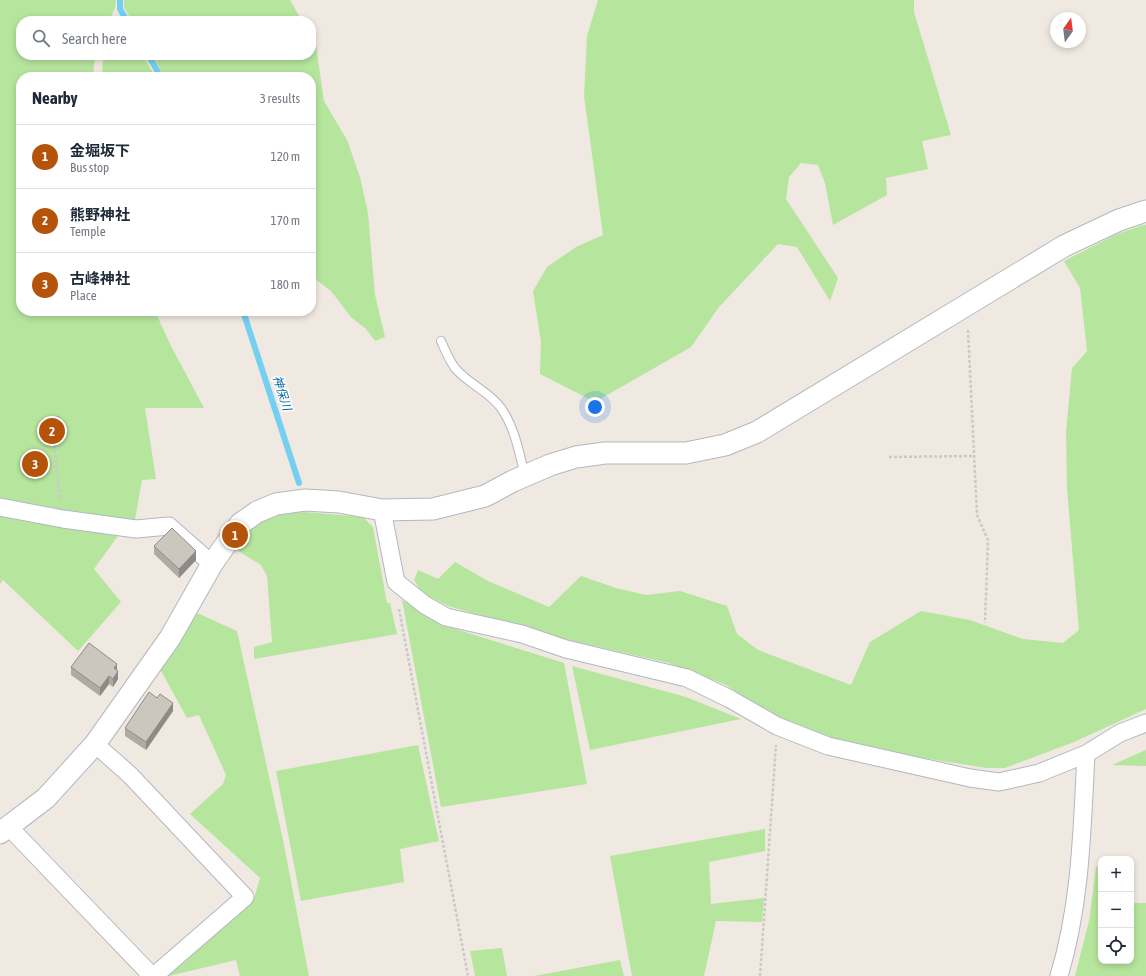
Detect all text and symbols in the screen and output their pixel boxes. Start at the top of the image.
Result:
north arrow [1050,12,1086,48]
search box [16,16,316,60]
icon: search [30,27,52,49]
text: Search here [62,30,127,47]
text: Nearby [32,88,78,108]
text: 3 results [260,91,300,106]
text: 金堀坂下 [70,142,130,159]
text: 1 [42,149,48,164]
text: 120 m [271,149,300,164]
text: Bus stop [70,160,109,175]
text: 熊野神社 [70,206,130,223]
text: 2 [42,213,48,228]
text: 170 m [271,213,300,228]
text: Temple [70,224,106,239]
text: 古峰神社 [70,270,130,287]
text: 3 [42,277,48,292]
text: 180 m [271,277,300,292]
text: Place [70,288,97,303]
water label: 神保川 [270,374,295,414]
your location [585,397,605,417]
pin: 2 [39,416,65,446]
pin: 3 [22,449,48,479]
pin: 1 [222,520,248,550]
map controls [1098,856,1134,964]
button: + [1098,856,1134,892]
button: − [1098,892,1134,928]
button: locate [1098,928,1134,964]

